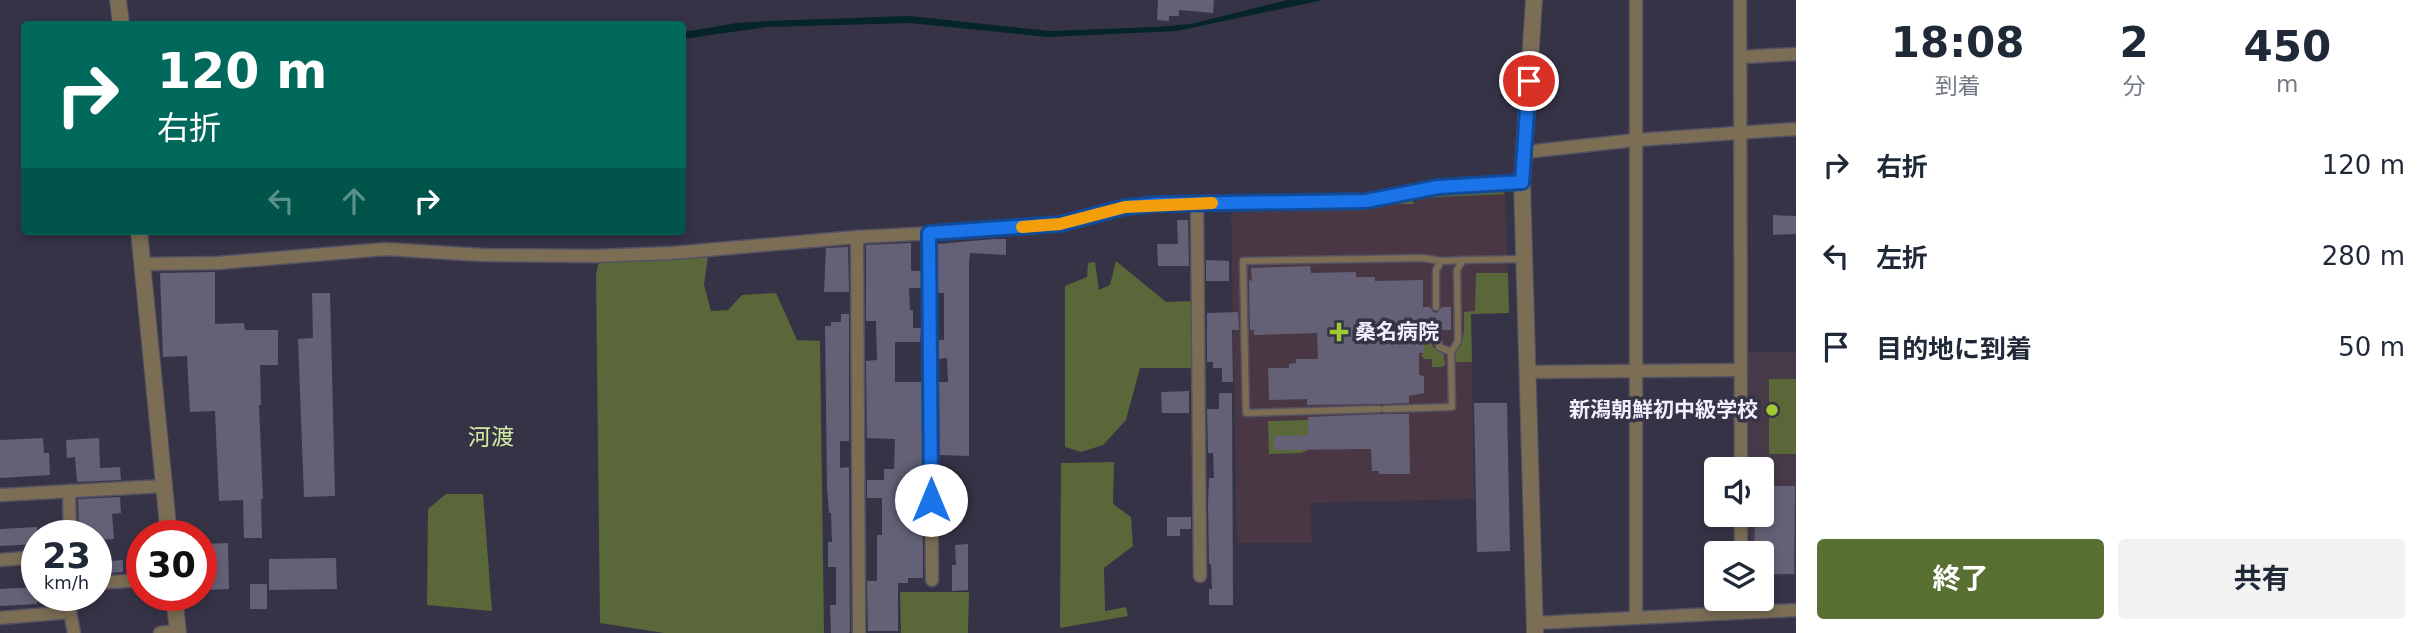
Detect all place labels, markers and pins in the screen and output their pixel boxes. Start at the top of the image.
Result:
pin [1499,51,1559,111]
place label: 桑名病院 [1355,320,1439,344]
marker: 桑名病院 [1329,322,1349,342]
place label: 新潟朝鮮初中級学校 [1569,398,1758,422]
marker: 新潟朝鮮初中級学校 [1764,402,1780,418]

